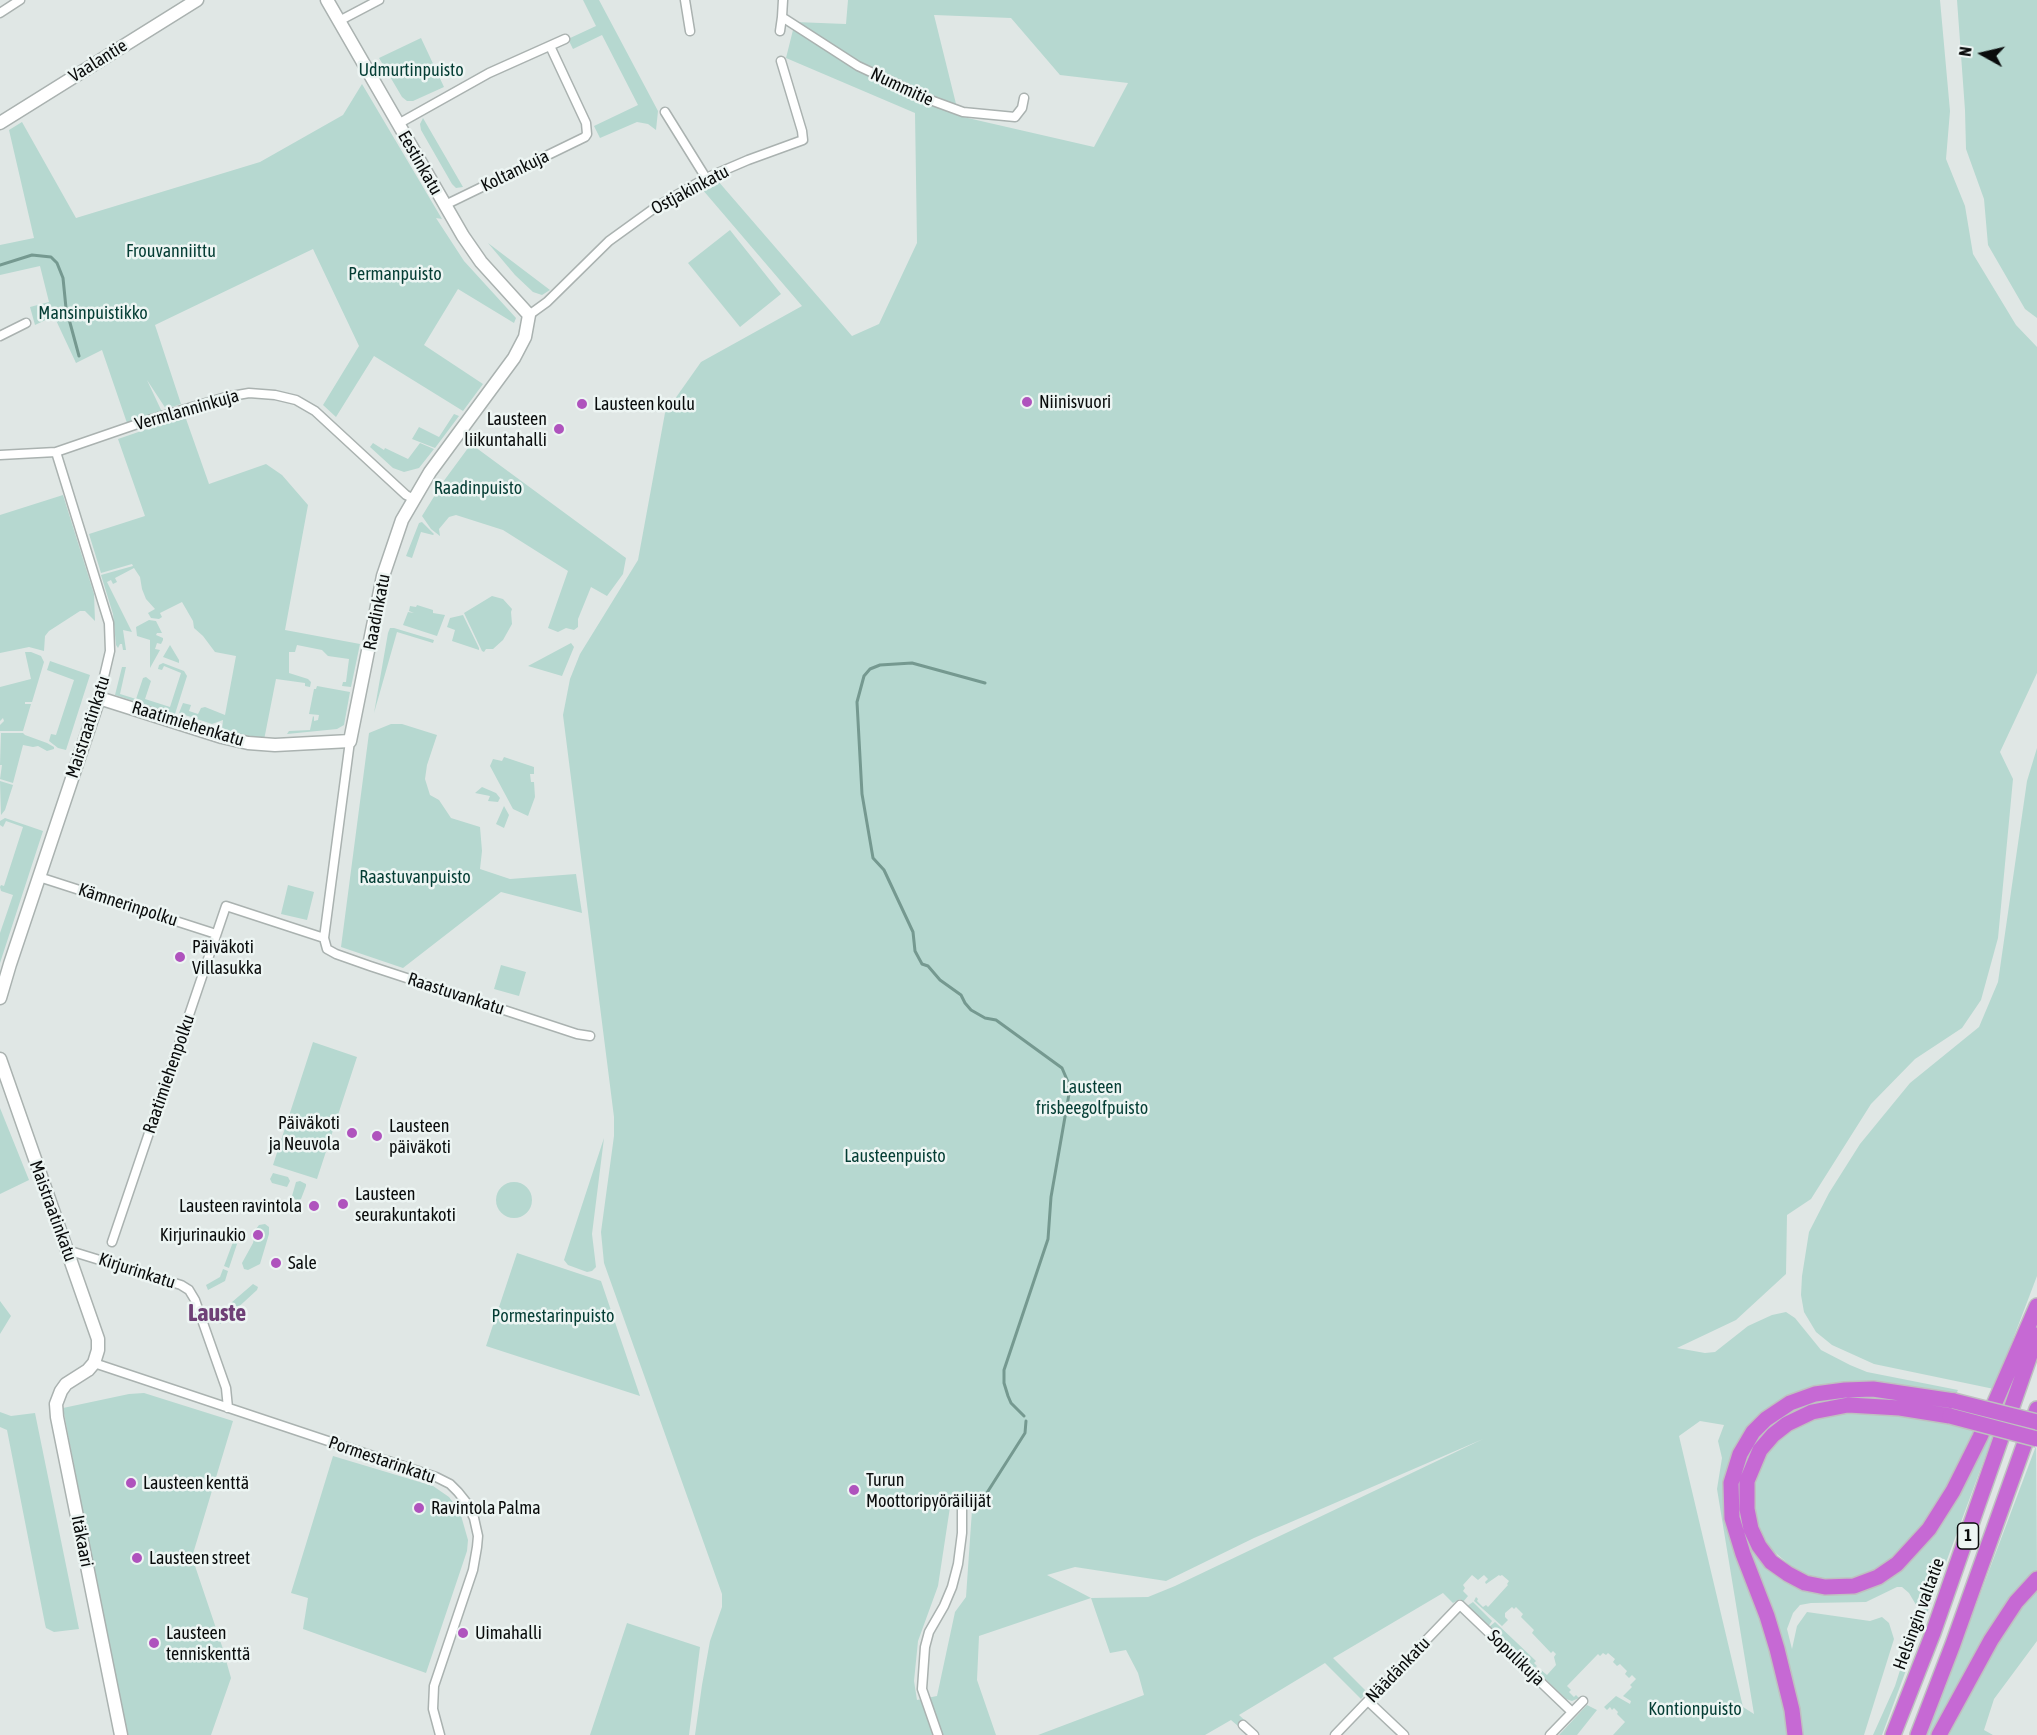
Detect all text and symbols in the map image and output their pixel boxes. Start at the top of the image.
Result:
north arrow [1953,24,2013,84]
street label: Vaalantie [65,35,131,87]
text: N [1956,46,1975,57]
park label: Udmurtinpuisto [358,59,464,81]
street label: Nummitie [867,63,937,111]
street label: Eestinkatu [393,127,447,199]
street label: Koltankuja [477,145,553,197]
street label: Ostjakinkatu [647,161,733,219]
park label: Frouvanniittu [126,240,216,262]
park label: Permanpuisto [348,263,442,285]
park label: Mansinpuistikko [38,302,148,324]
street label: Vermlanninkuja [132,385,242,435]
place label: Niinisvuori [1039,391,1111,413]
place label: Lausteen koulu [594,393,695,415]
marker: Niinisvuori [1020,395,1034,409]
marker: Lausteen koulu [575,397,589,411]
place label: Lausteen liikuntahalli [464,408,547,450]
marker: Lausteen liikuntahalli [552,422,566,436]
park label: Raadinpuisto [434,477,522,499]
street label: Raadinkatu [359,572,395,652]
street label: Maistraatinkatu [61,673,115,781]
street label: Raatimiehenkatu [129,697,247,751]
park label: Raastuvanpuisto [359,866,471,888]
street label: Kämnerinpolku [76,879,180,931]
place label: Päiväkoti Villasukka [192,936,262,978]
marker: Päiväkoti Villasukka [173,950,187,964]
street label: Raastuvankatu [405,968,507,1020]
street label: Raatimiehenpolku [139,1012,199,1136]
park label: Lausteen frisbeegolfpuisto [1036,1076,1148,1118]
place label: Päiväkoti ja Neuvola [269,1112,340,1154]
place label: Lausteen päiväkoti [389,1115,451,1158]
marker: Päiväkoti ja Neuvola [345,1126,359,1140]
marker: Lausteen päiväkoti [370,1129,384,1143]
park label: Lausteenpuisto [844,1145,946,1167]
street label: Maistraatinkatu [25,1157,81,1265]
place label: Lausteen seurakuntakoti [355,1183,456,1226]
place label: Lausteen ravintola [179,1195,302,1217]
marker: Lausteen seurakuntakoti [336,1197,350,1211]
marker: Lausteen ravintola [307,1199,321,1213]
place label: Kirjurinaukio [160,1224,246,1246]
marker: Kirjurinaukio [251,1228,265,1242]
street label: Kirjurinkatu [96,1248,178,1294]
place label: Sale [288,1252,317,1274]
marker: Sale [269,1256,283,1270]
district label: Lauste [188,1299,246,1327]
park label: Pormestarinpuisto [492,1305,614,1327]
street label: Pormestarinkatu [326,1432,438,1488]
place label: Turun Moottoripyöräilijät [866,1469,991,1512]
place label: Lausteen kenttä [143,1472,249,1494]
marker: Lausteen kenttä [124,1476,138,1490]
marker: Turun Moottoripyöräilijät [847,1483,861,1497]
place label: Ravintola Palma [431,1497,541,1519]
marker: Ravintola Palma [412,1501,426,1515]
street label: Itäkaari [66,1513,98,1569]
road number: 1 [1958,1523,1978,1549]
place label: Lausteen street [149,1547,250,1569]
marker: Lausteen street [130,1551,144,1565]
street label: Helsingin valtatie [1889,1555,1949,1673]
place label: Lausteen tenniskenttä [166,1622,250,1664]
place label: Uimahalli [475,1622,542,1644]
street label: Sopulikuja [1483,1625,1549,1691]
marker: Uimahalli [456,1626,470,1640]
street label: Näädänkatu [1361,1633,1435,1707]
marker: Lausteen tenniskenttä [147,1636,161,1650]
park label: Kontionpuisto [1648,1698,1742,1720]

